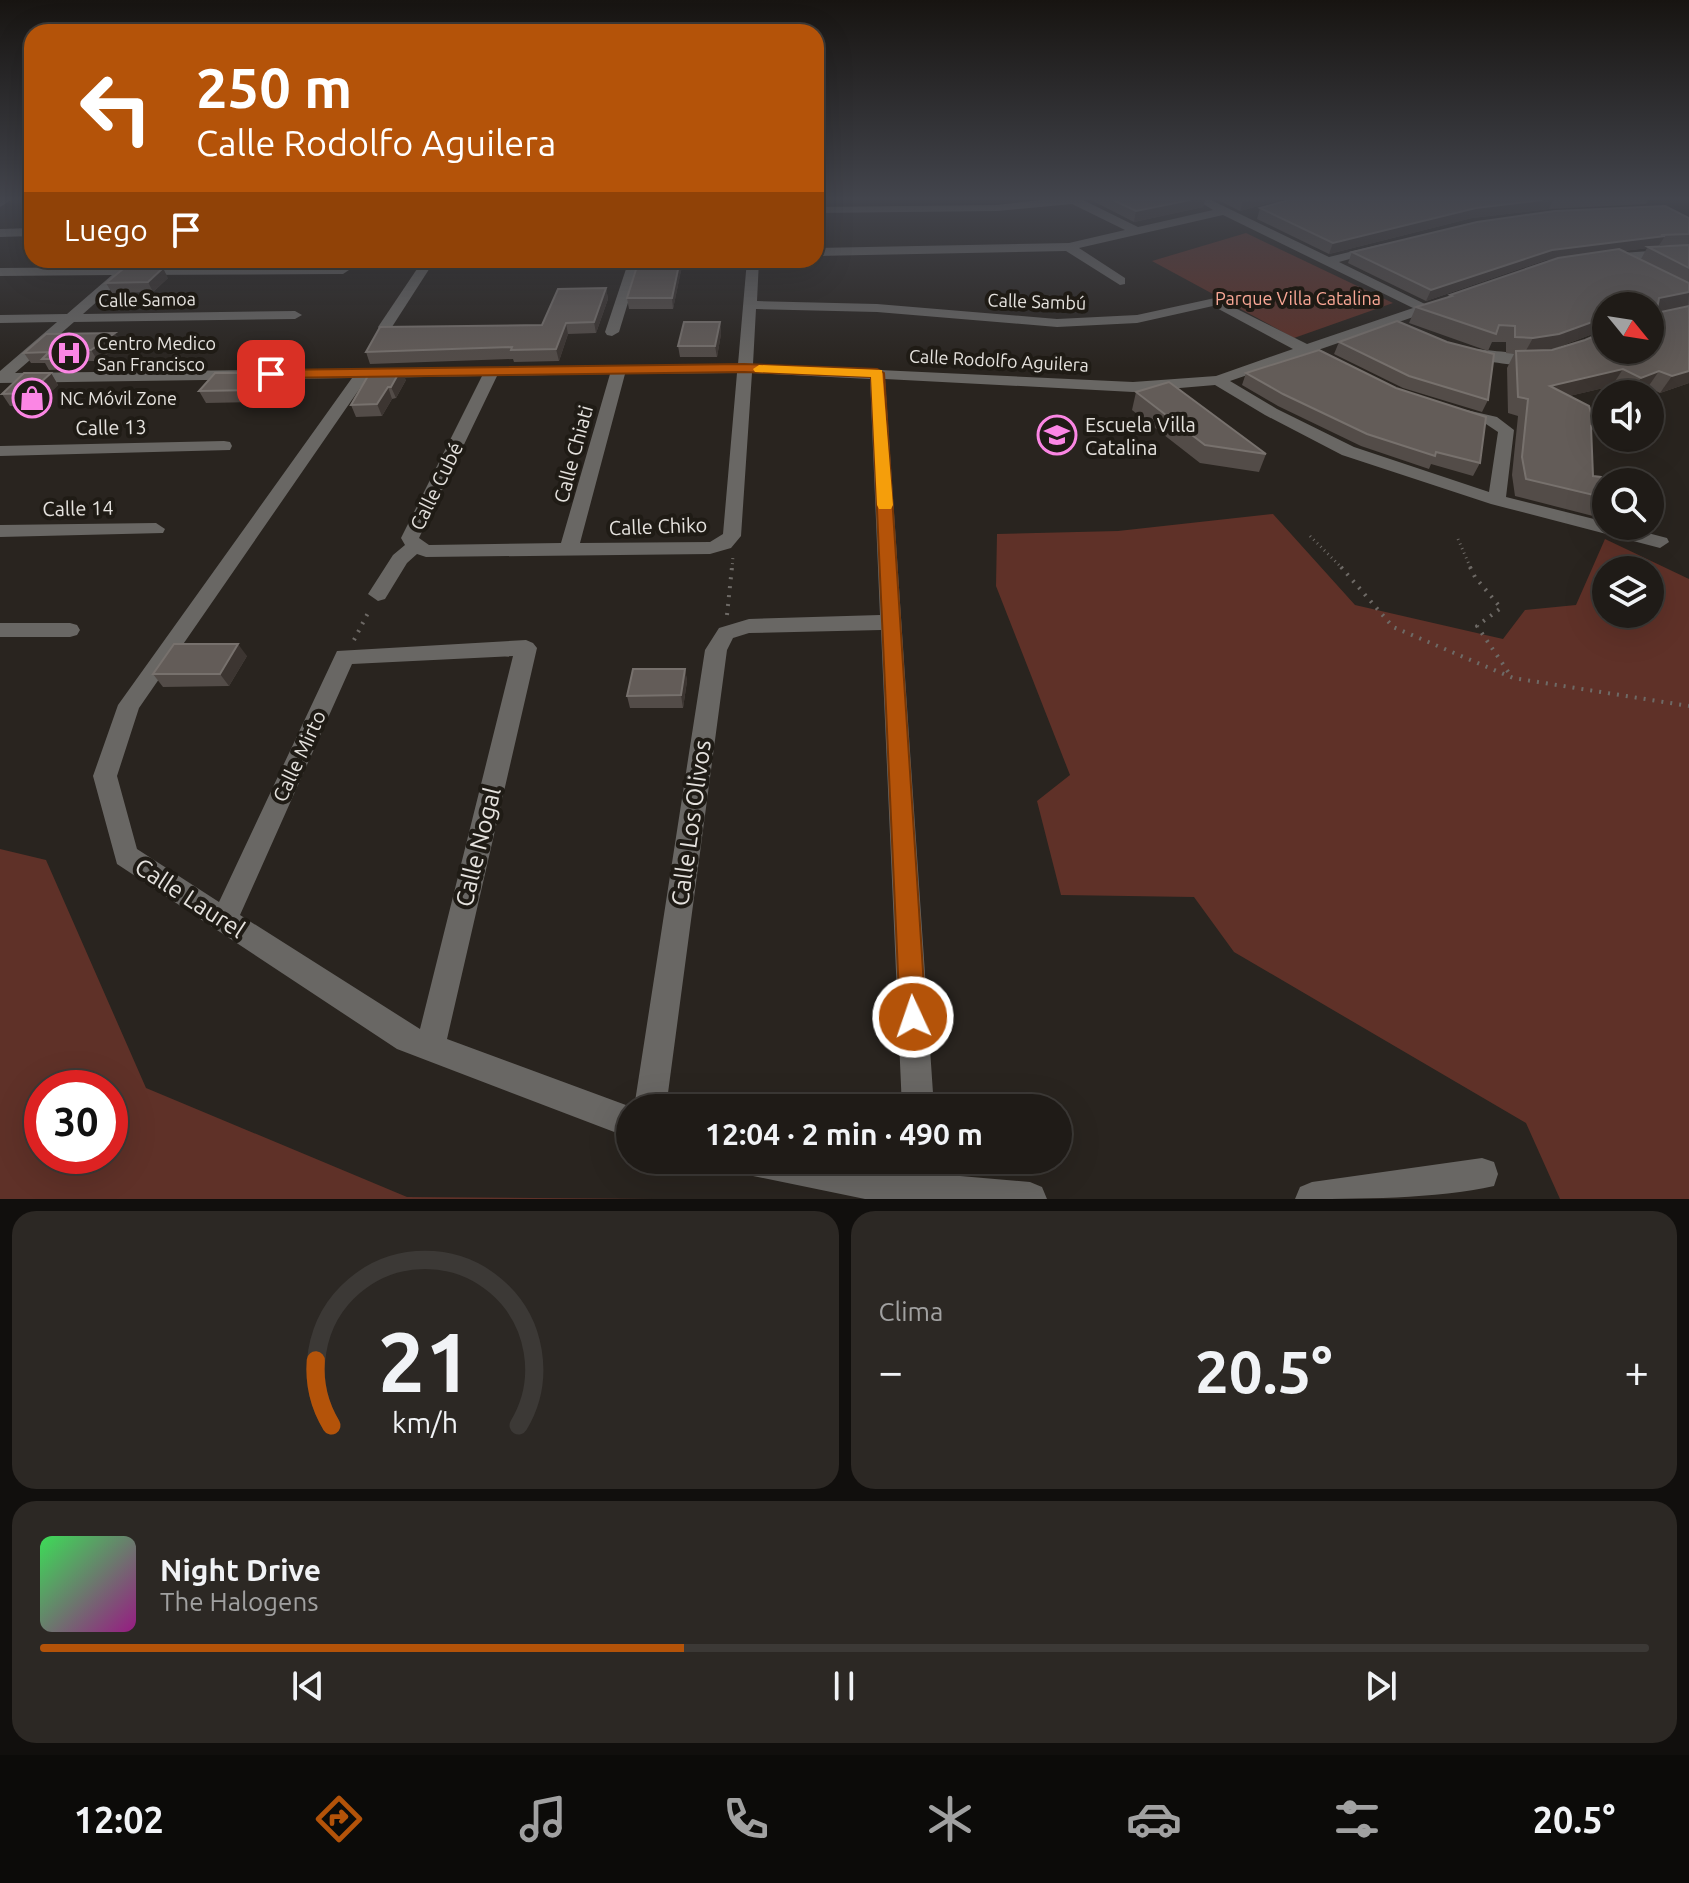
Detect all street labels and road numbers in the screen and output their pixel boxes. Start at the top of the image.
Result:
street label: Calle Samoa [98,288,196,310]
street label: Calle Sambú [987,289,1087,313]
street label: Calle Rodolfo Aguilera [909,345,1089,375]
street label: Calle Chiati [549,403,597,505]
street label: Calle 13 [75,415,147,439]
street label: Calle Cubé [405,438,467,534]
street label: Calle 14 [42,496,114,520]
street label: Calle Chiko [608,513,708,539]
street label: Calle Mirto [268,707,330,805]
street label: Calle Los Olivos [666,738,716,908]
street label: Calle Nogal [450,785,506,909]
street label: Calle Laurel [130,853,250,943]

